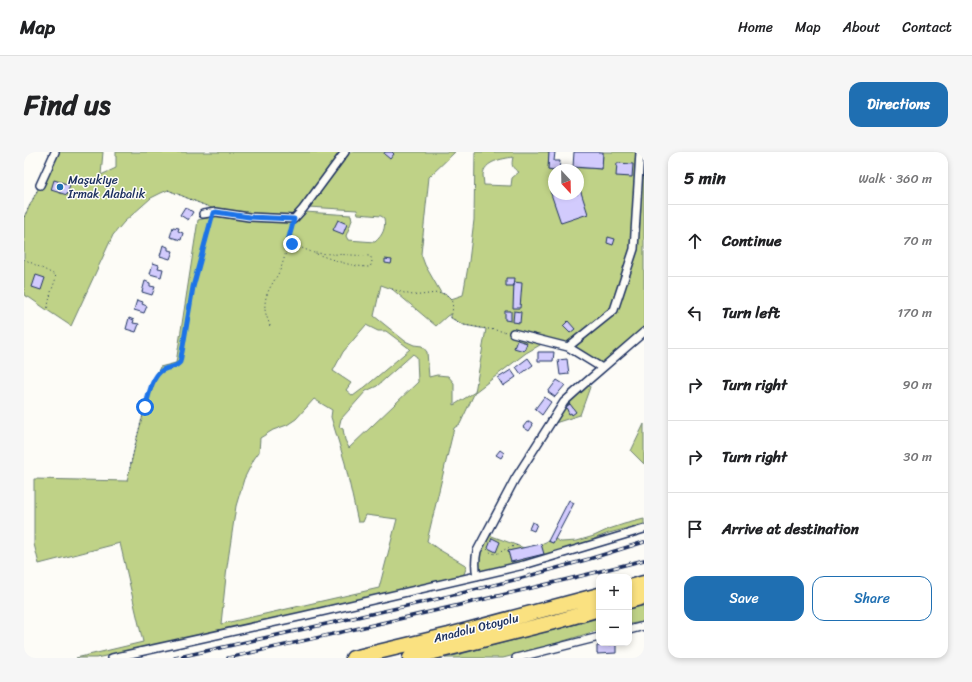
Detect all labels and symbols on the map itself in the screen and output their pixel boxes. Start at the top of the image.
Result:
north arrow [548,164,584,200]
place label: Maşukiye Irmak Alabalık [67,169,146,205]
marker: Maşukiye Irmak Alabalık [55,182,65,192]
route end [283,235,301,253]
route start [136,398,154,416]
street label: Anadolu Otoyolu [430,607,521,649]

